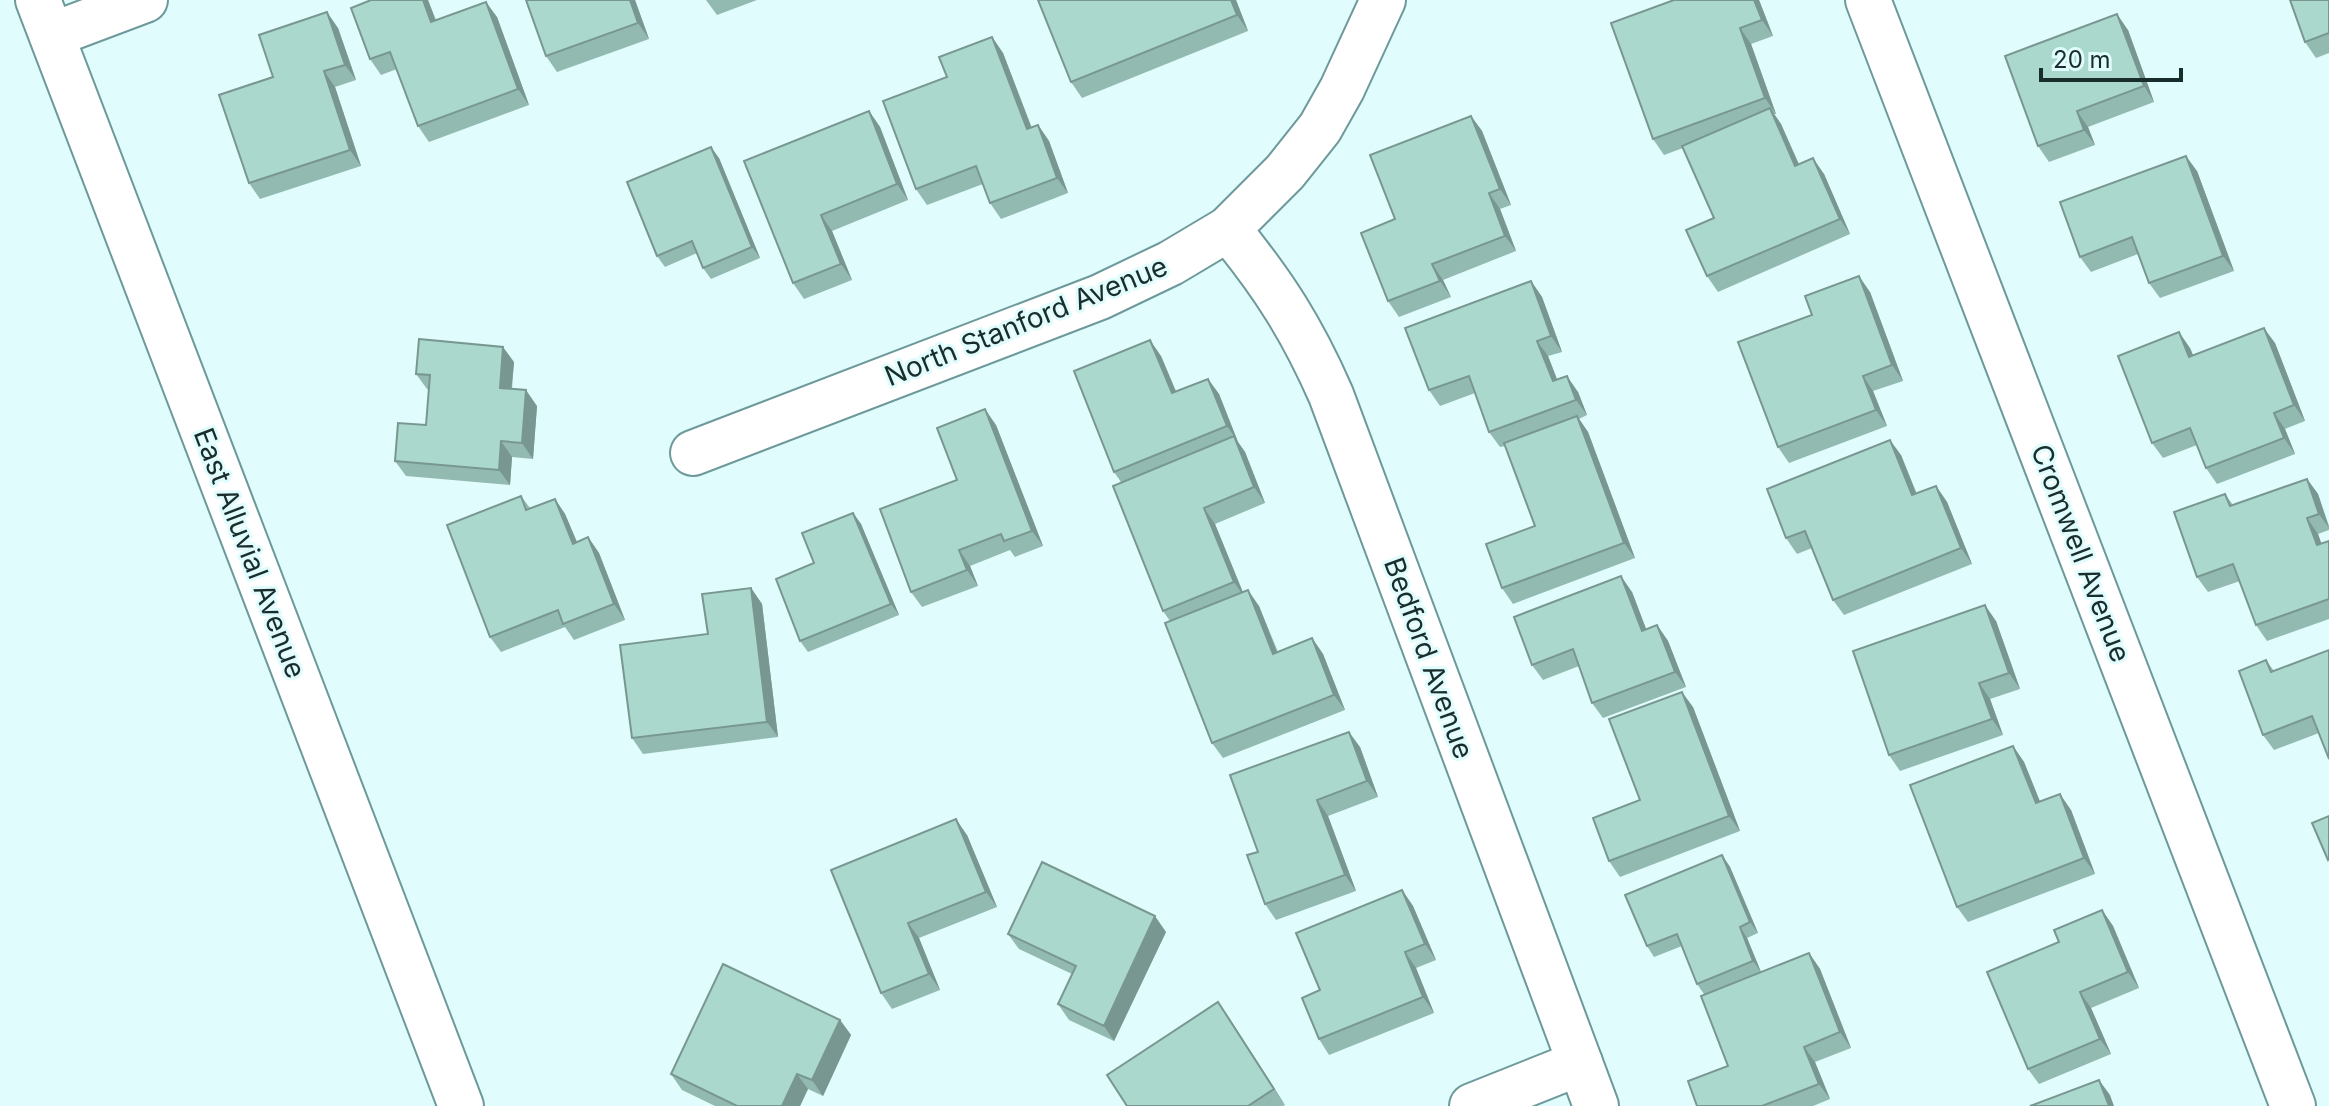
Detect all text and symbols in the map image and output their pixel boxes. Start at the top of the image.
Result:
scale bar [2041,32,2181,82]
text: 20 m [2053,45,2111,74]
street label: North Stanford Avenue [880,249,1172,393]
street label: East Alluvial Avenue [187,423,313,683]
street label: Cromwell Avenue [2024,439,2138,667]
street label: Bedford Avenue [1377,553,1481,763]

